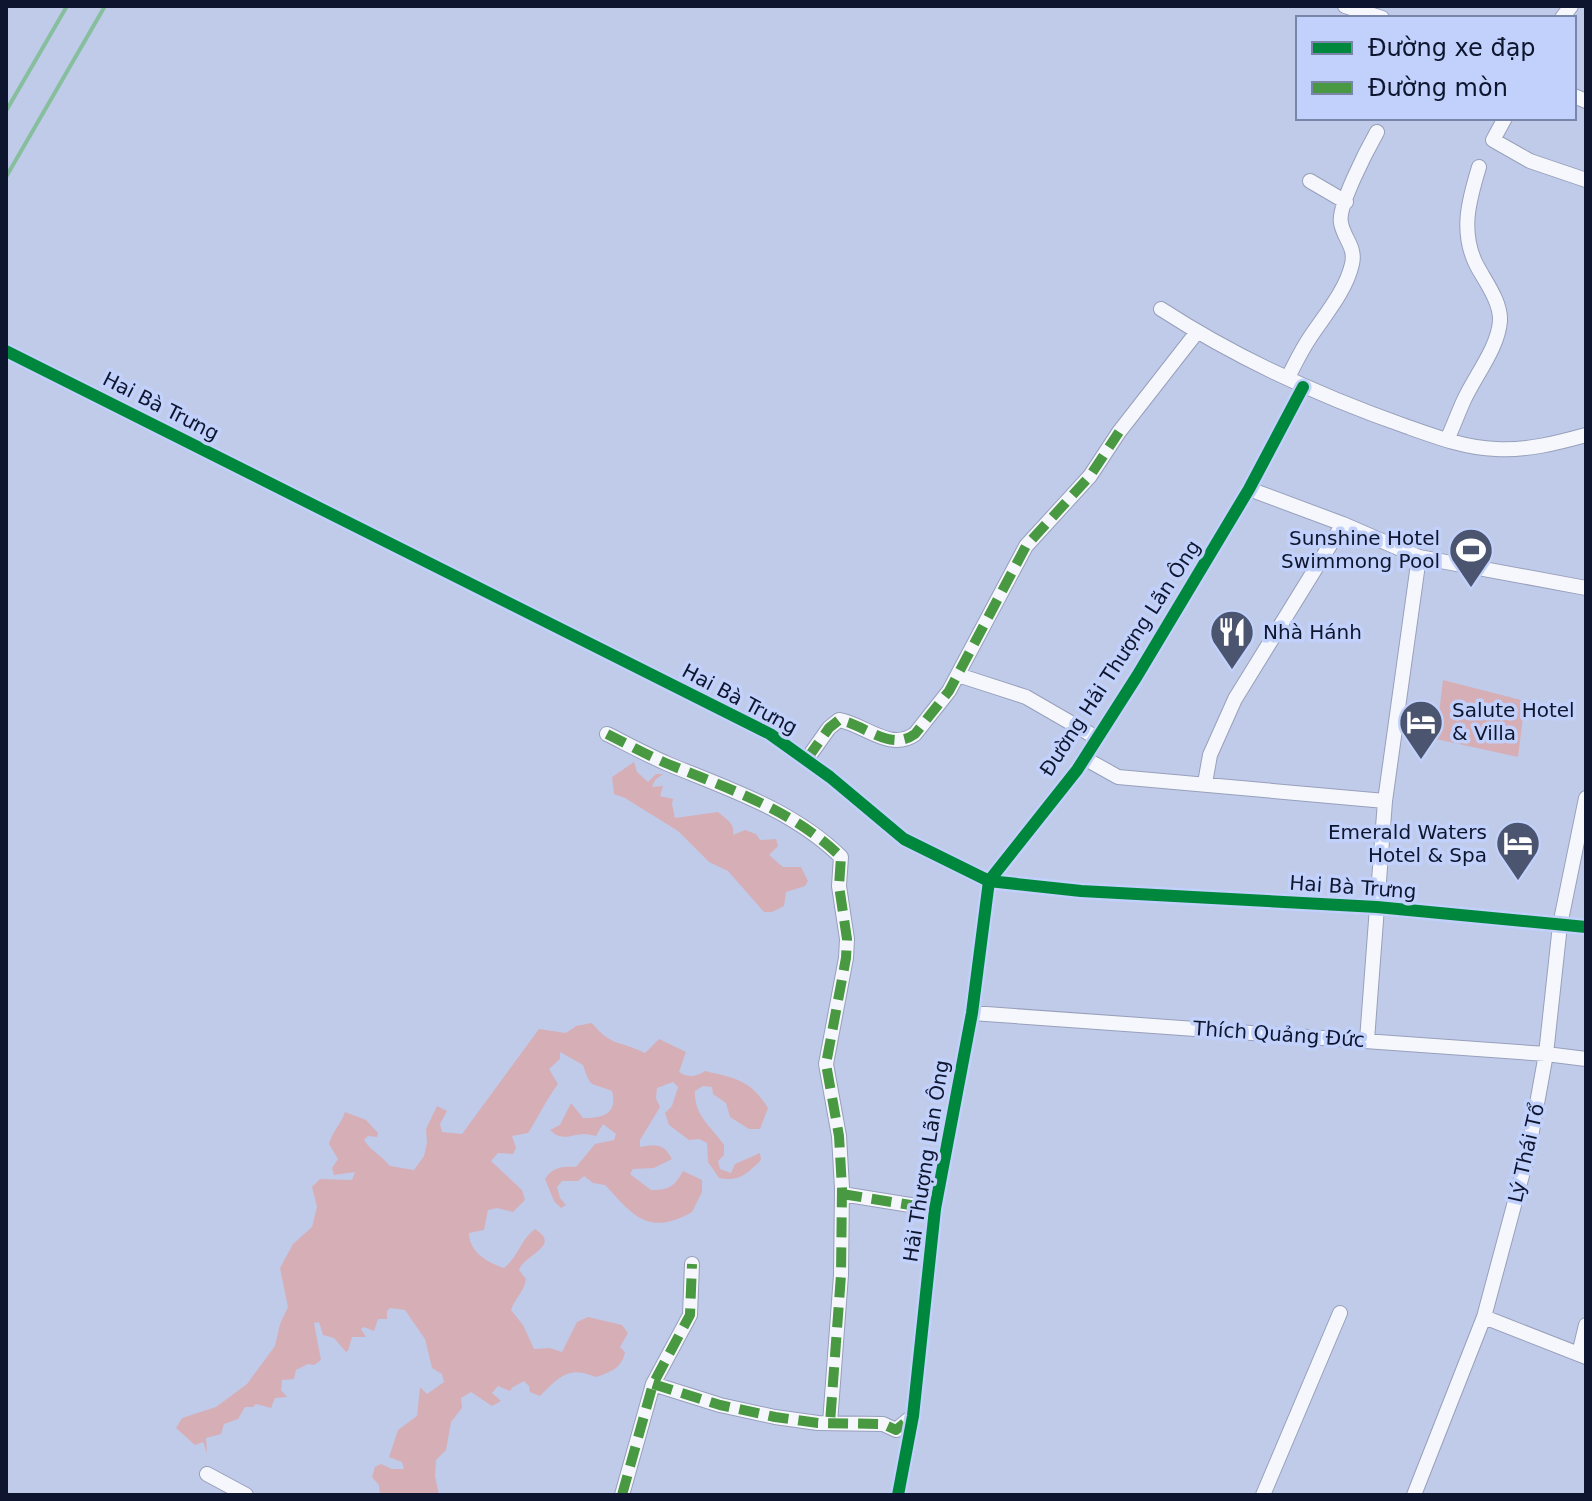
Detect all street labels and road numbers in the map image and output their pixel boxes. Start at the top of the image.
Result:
street label: Hai Bà Trưng [99,366,223,446]
street label: Đường Hải Thượng Lãn Ông [1035,536,1205,780]
street label: Hai Bà Trưng [678,659,802,739]
street label: Hai Bà Trưng [1289,871,1417,903]
street label: Thích Quảng Đức [1191,1016,1366,1052]
street label: Hải Thượng Lãn Ông [898,1058,954,1264]
street label: Lý Thái Tổ [1503,1101,1549,1205]

